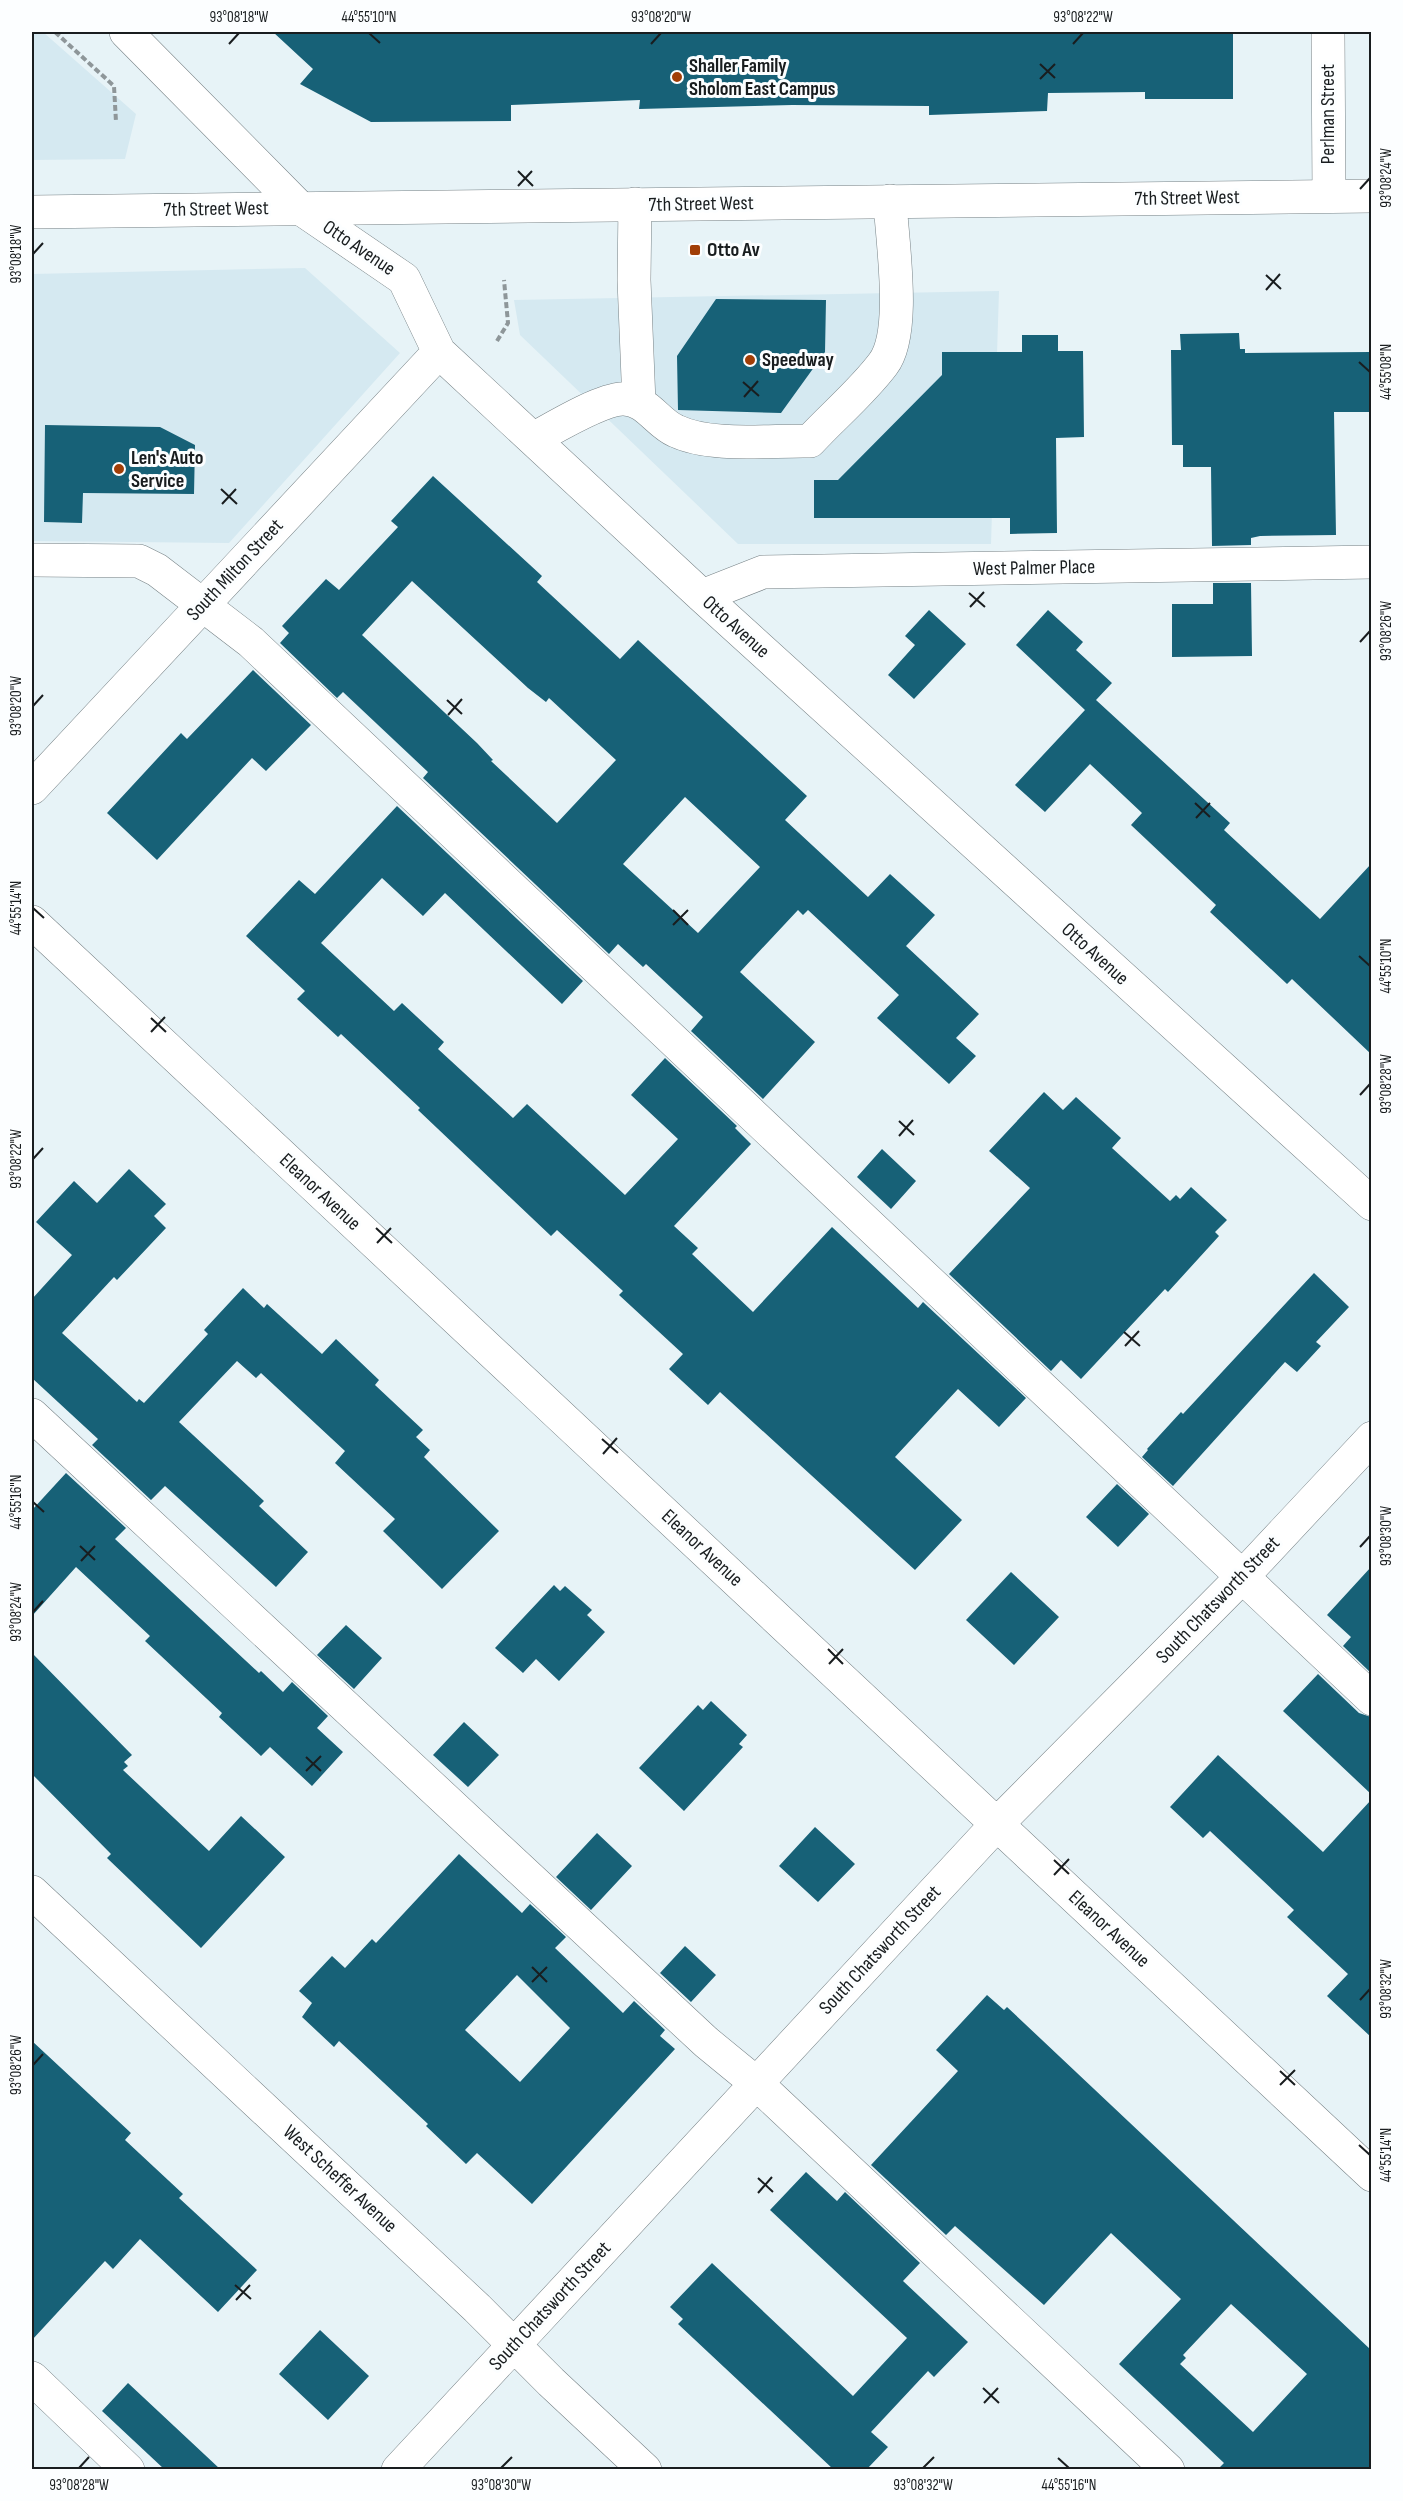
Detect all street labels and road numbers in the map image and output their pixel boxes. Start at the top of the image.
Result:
street label: Perlman Street [1316,64,1340,164]
street label: 7th Street West [1134,185,1240,211]
street label: 7th Street West [648,191,754,217]
street label: 7th Street West [163,196,269,222]
street label: Otto Avenue [318,215,400,281]
street label: South Milton Street [182,514,288,626]
street label: West Palmer Place [973,555,1095,581]
street label: Otto Avenue [697,591,775,663]
street label: Otto Avenue [1056,918,1134,990]
street label: Eleanor Avenue [274,1148,366,1236]
street label: Eleanor Avenue [656,1504,748,1592]
street label: South Chatsworth Street [1151,1531,1285,1669]
street label: South Chatsworth Street [814,1881,946,2019]
street label: Eleanor Avenue [1063,1885,1155,1973]
street label: West Scheffer Avenue [278,2120,402,2238]
street label: South Chatsworth Street [484,2237,616,2375]

